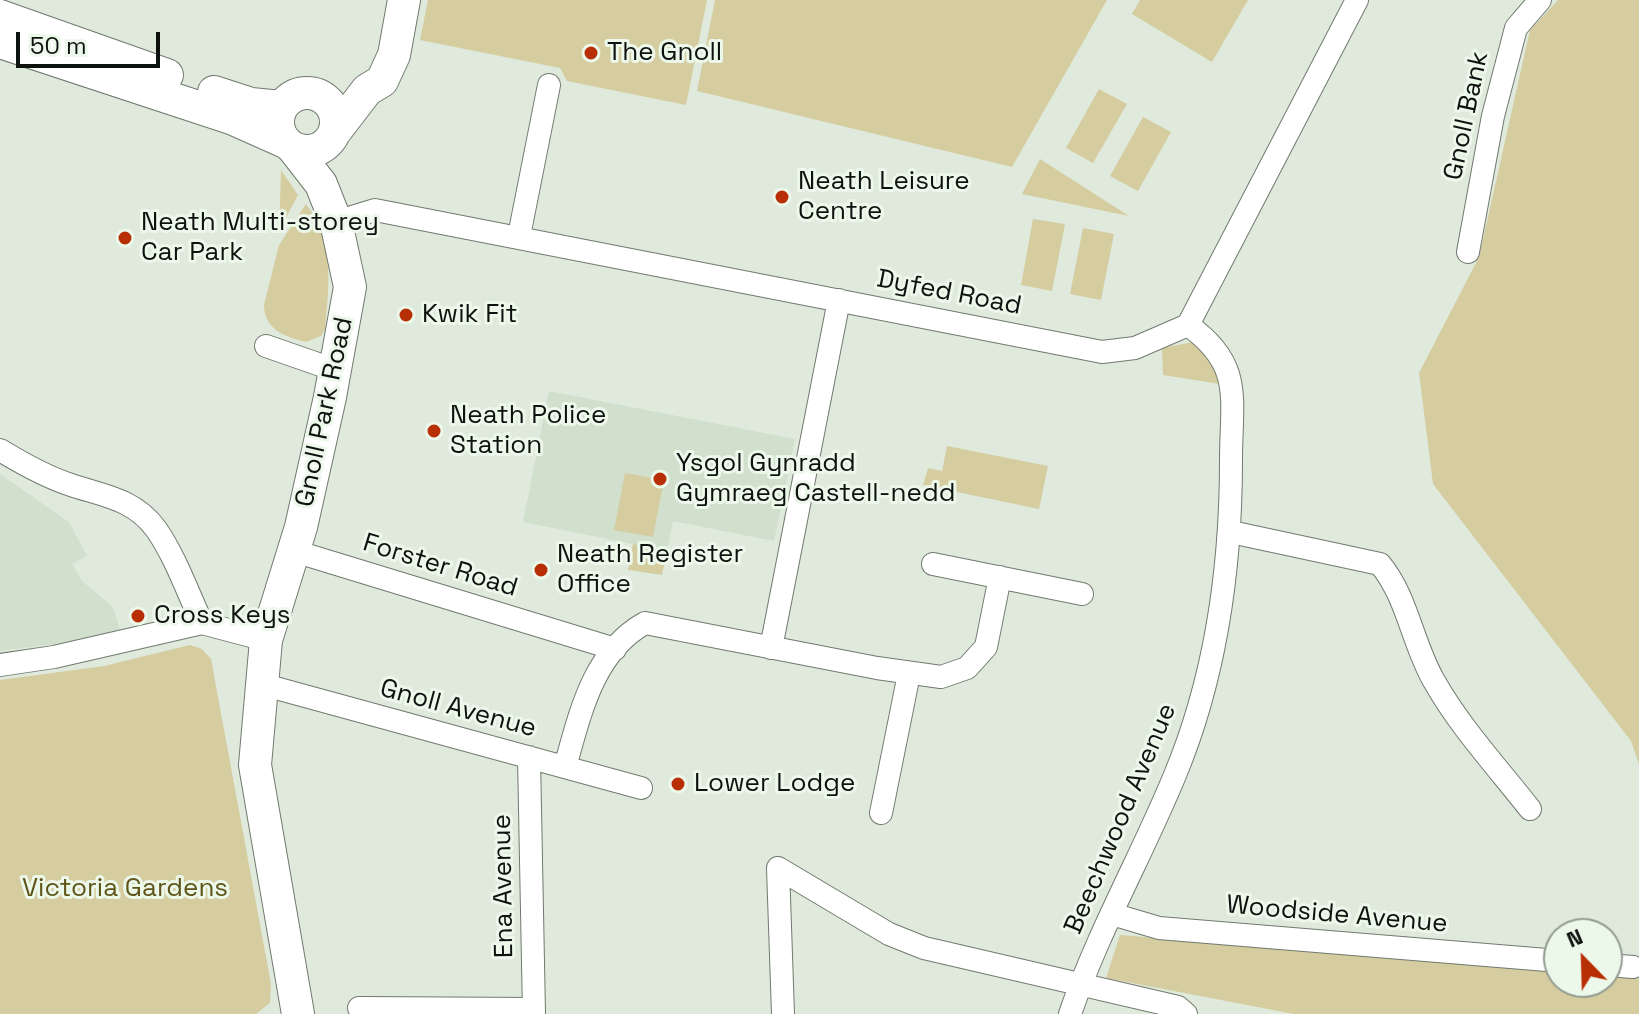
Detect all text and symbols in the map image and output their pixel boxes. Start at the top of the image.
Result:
scale bar [20,16,164,66]
text: 50 m [30,30,87,61]
place label: The Gnoll [607,37,722,69]
marker: The Gnoll [582,44,600,62]
street label: Gnoll Bank [1438,49,1496,183]
place label: Neath Leisure Centre [798,166,970,228]
marker: Neath Leisure Centre [773,188,791,206]
place label: Neath Multi-storey Car Park [141,207,379,268]
marker: Neath Multi-storey Car Park [116,229,134,247]
street label: Dyfed Road [874,264,1024,322]
place label: Kwik Fit [422,299,518,331]
marker: Kwik Fit [397,306,415,324]
street label: Gnoll Park Road [290,314,360,510]
place label: Neath Police Station [450,400,606,462]
marker: Neath Police Station [425,422,443,440]
place label: Ysgol Gynradd Gymraeg Castell-nedd [676,448,955,510]
marker: Ysgol Gynradd Gymraeg Castell-nedd [651,470,669,488]
street label: Forster Road [359,528,521,604]
place label: Neath Register Office [557,539,743,600]
marker: Neath Register Office [532,561,550,579]
place label: Cross Keys [154,600,291,632]
marker: Cross Keys [129,607,147,625]
street label: Gnoll Avenue [376,673,540,745]
street label: Beechwood Avenue [1058,699,1184,939]
place label: Lower Lodge [694,768,855,800]
marker: Lower Lodge [669,775,687,793]
street label: Ena Avenue [487,814,521,958]
park label: Victoria Gardens [22,873,228,905]
street label: Woodside Avenue [1225,890,1449,940]
north arrow [1543,918,1623,998]
text: N [1562,922,1587,954]

